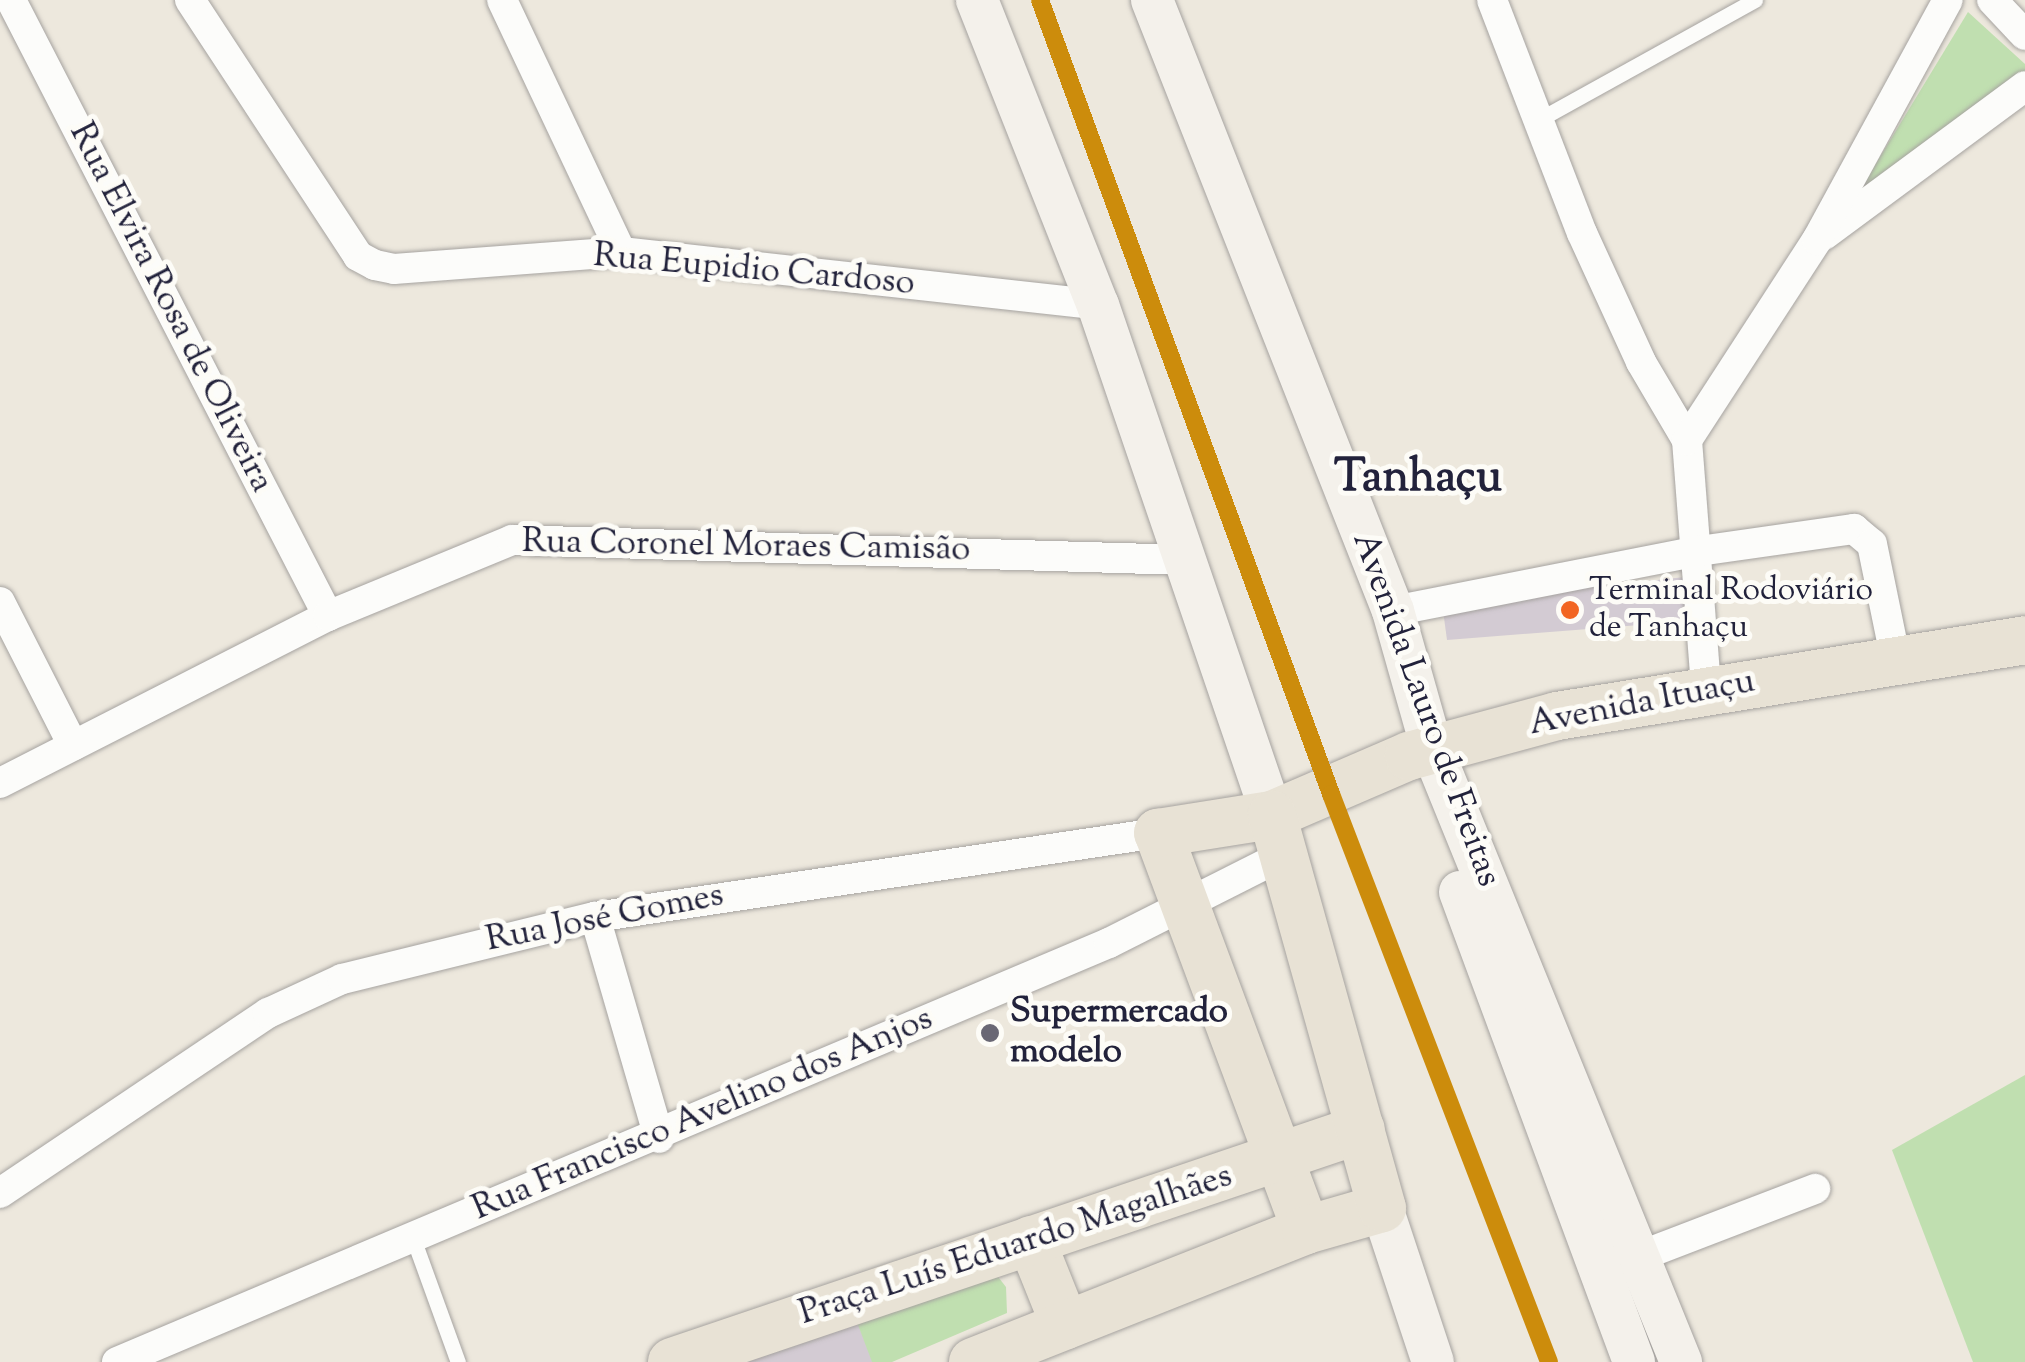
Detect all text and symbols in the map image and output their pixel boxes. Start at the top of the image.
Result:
street label: Rua Elvira Rosa de Oliveira [58,116,282,500]
street label: Rua Eupidio Cardoso [592,236,916,306]
district label: Tanhaçu [1334,453,1502,507]
street label: Rua Coronel Moraes Camisão [521,522,971,572]
street label: Avenida Lauro de Freitas [1341,527,1509,893]
place label: Terminal Rodoviário de Tanhaçu [1589,573,1873,648]
marker: Terminal Rodoviário de Tanhaçu [1560,600,1580,620]
street label: Avenida Ituaçu [1526,662,1758,746]
street label: Rua José Gomes [483,875,727,963]
place label: Supermercado modelo [1010,992,1228,1074]
street label: Rua Francisco Avelino dos Anjos [467,999,939,1231]
marker: Supermercado modelo [979,1022,1001,1044]
street label: Praça Luís Eduardo Magalhães [794,1156,1238,1336]

